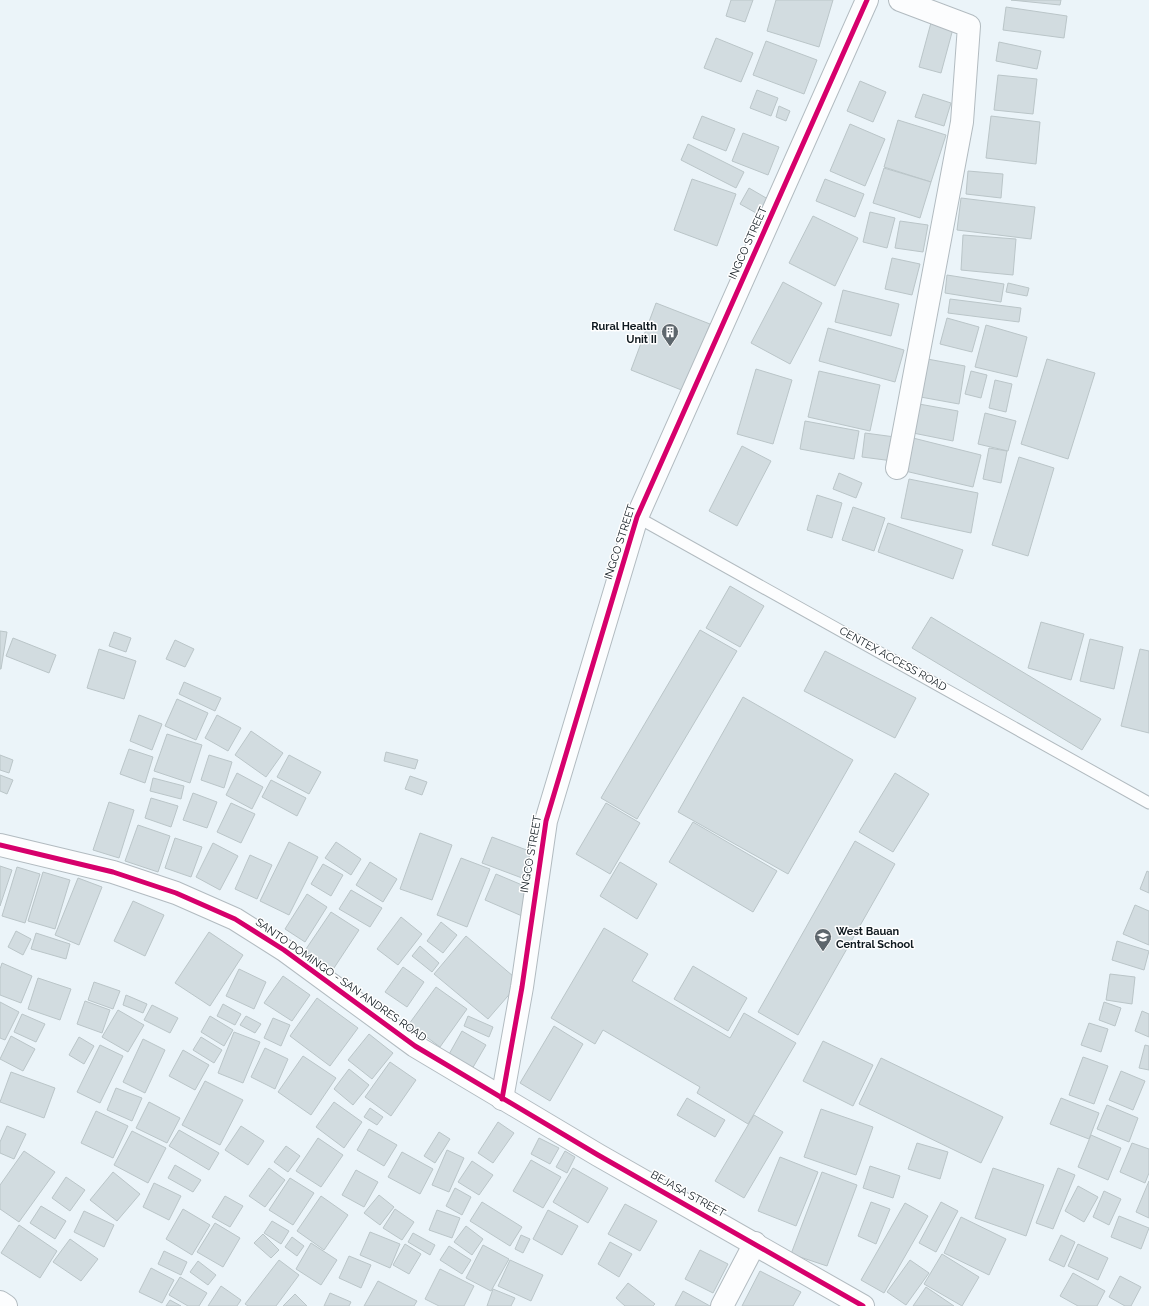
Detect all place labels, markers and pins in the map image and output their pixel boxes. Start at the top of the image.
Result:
place label: Rural Health Unit II [591,320,657,346]
building icon: Rural Health Unit II [660,322,680,347]
place label: West Bauan Central School [836,925,914,951]
school or university icon: West Bauan Central School [813,927,833,952]

